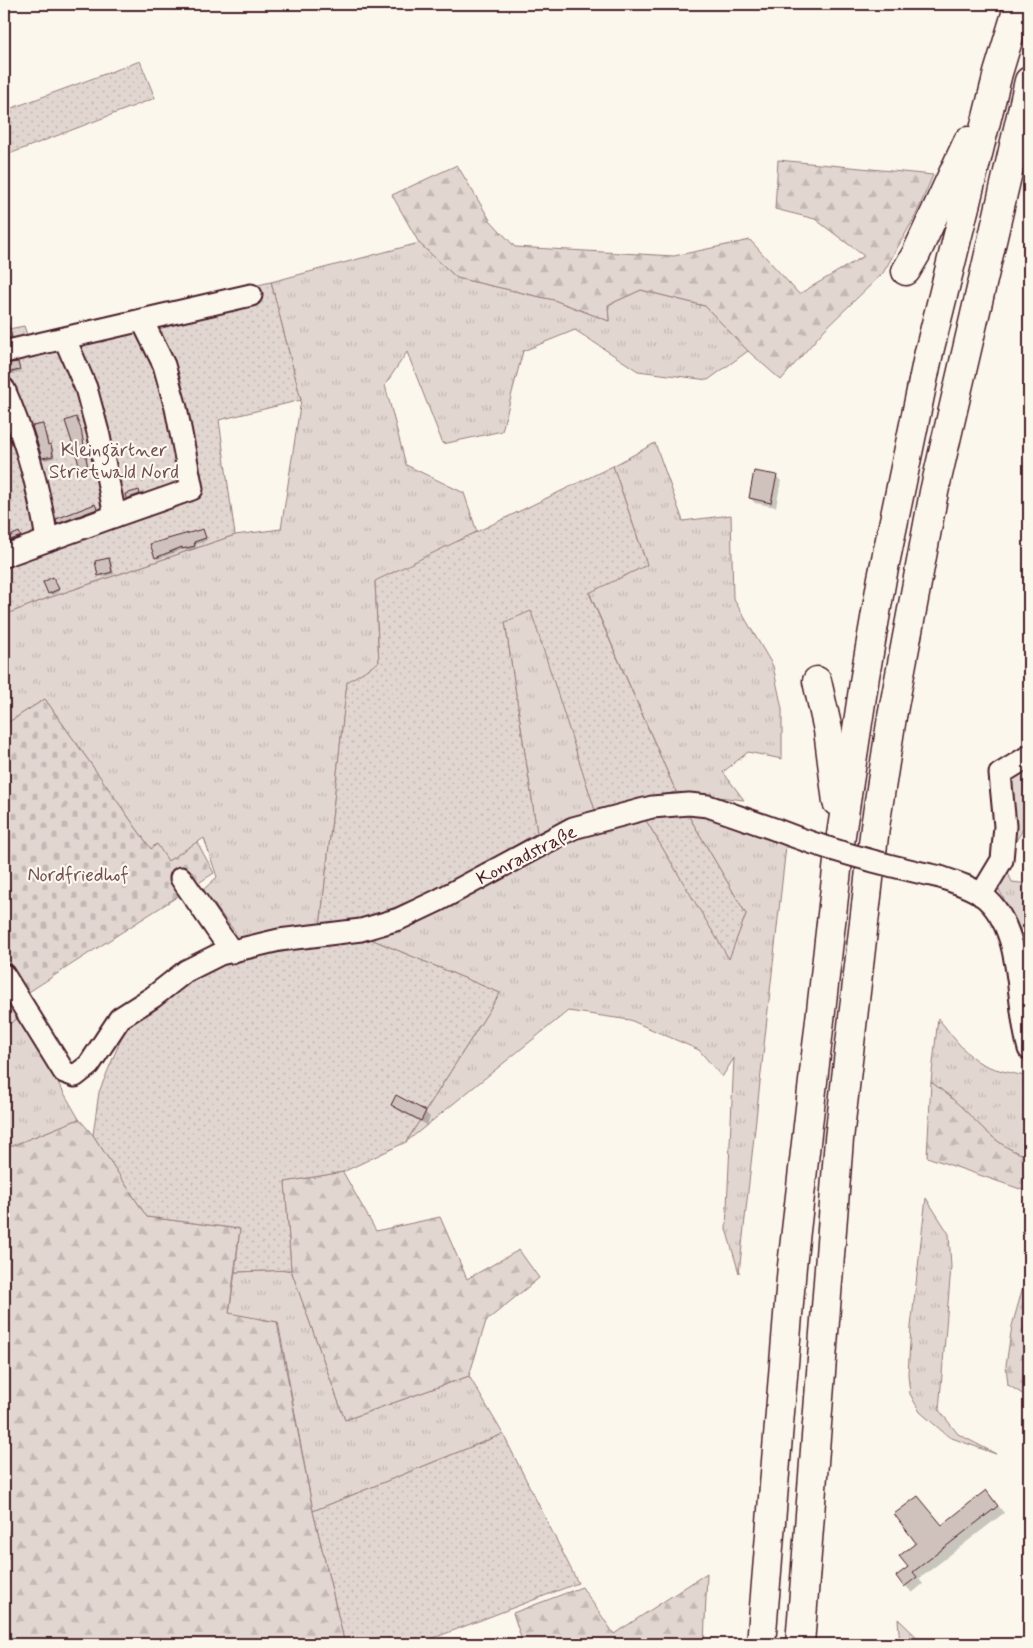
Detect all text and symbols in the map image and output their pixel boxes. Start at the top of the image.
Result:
park label: Kleingärtner Strietwald Nord [49,438,179,485]
street label: Konradstraße [472,819,581,891]
park label: Nordfriedhof [27,863,129,888]

